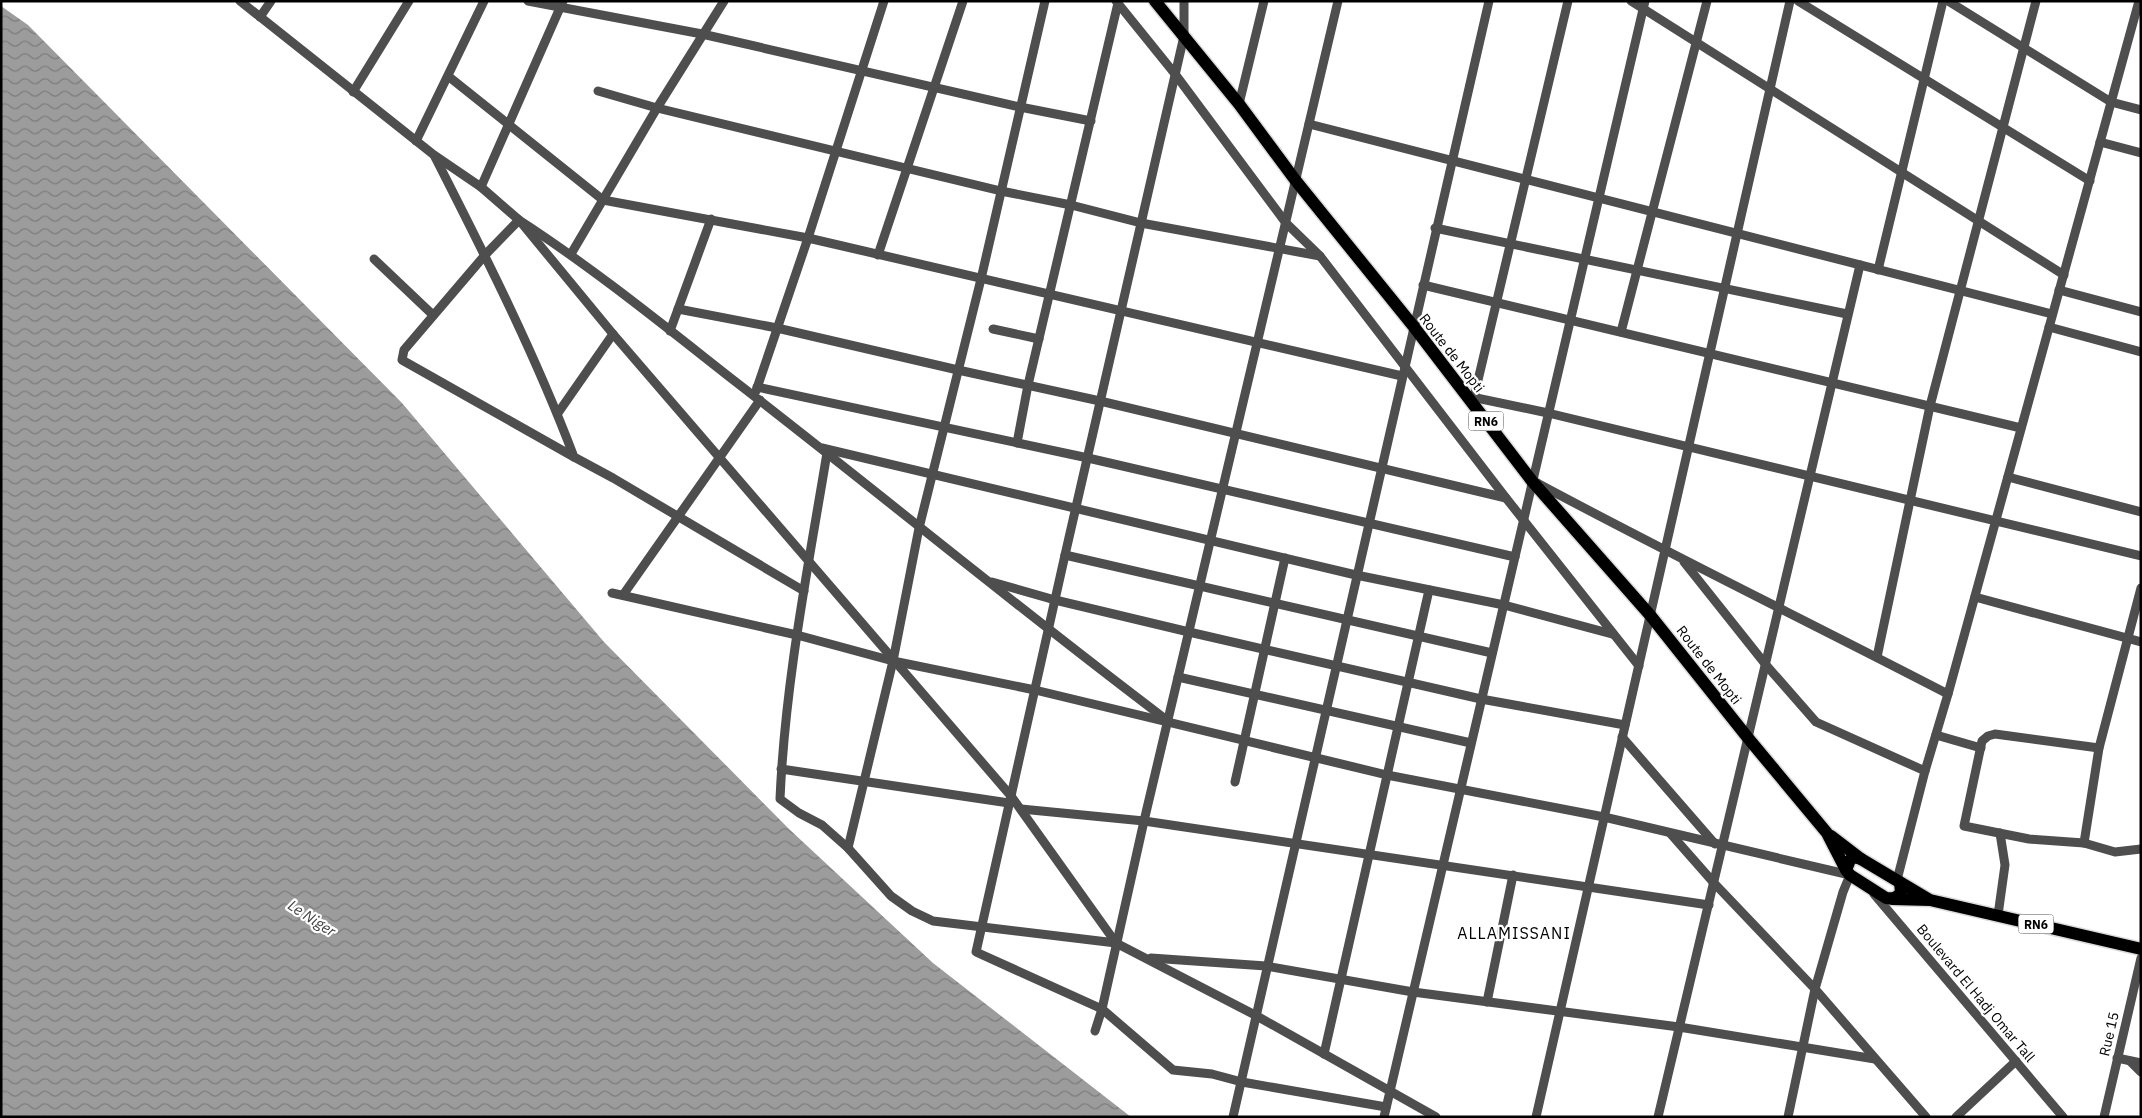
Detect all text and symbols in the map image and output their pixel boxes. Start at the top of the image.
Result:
street label: Route de Mopti [1416,310,1488,396]
road number: RN6 [1468,412,1504,431]
street label: Route de Mopti [1673,622,1745,708]
water label: Le Niger [285,896,340,941]
road number: RN6 [2018,914,2054,934]
street label: Boulevard El Hadj Omar Tall [1913,920,2039,1066]
district label: ALLAMISSANI [1457,923,1571,943]
street label: Rue 15 [2095,1010,2123,1058]

